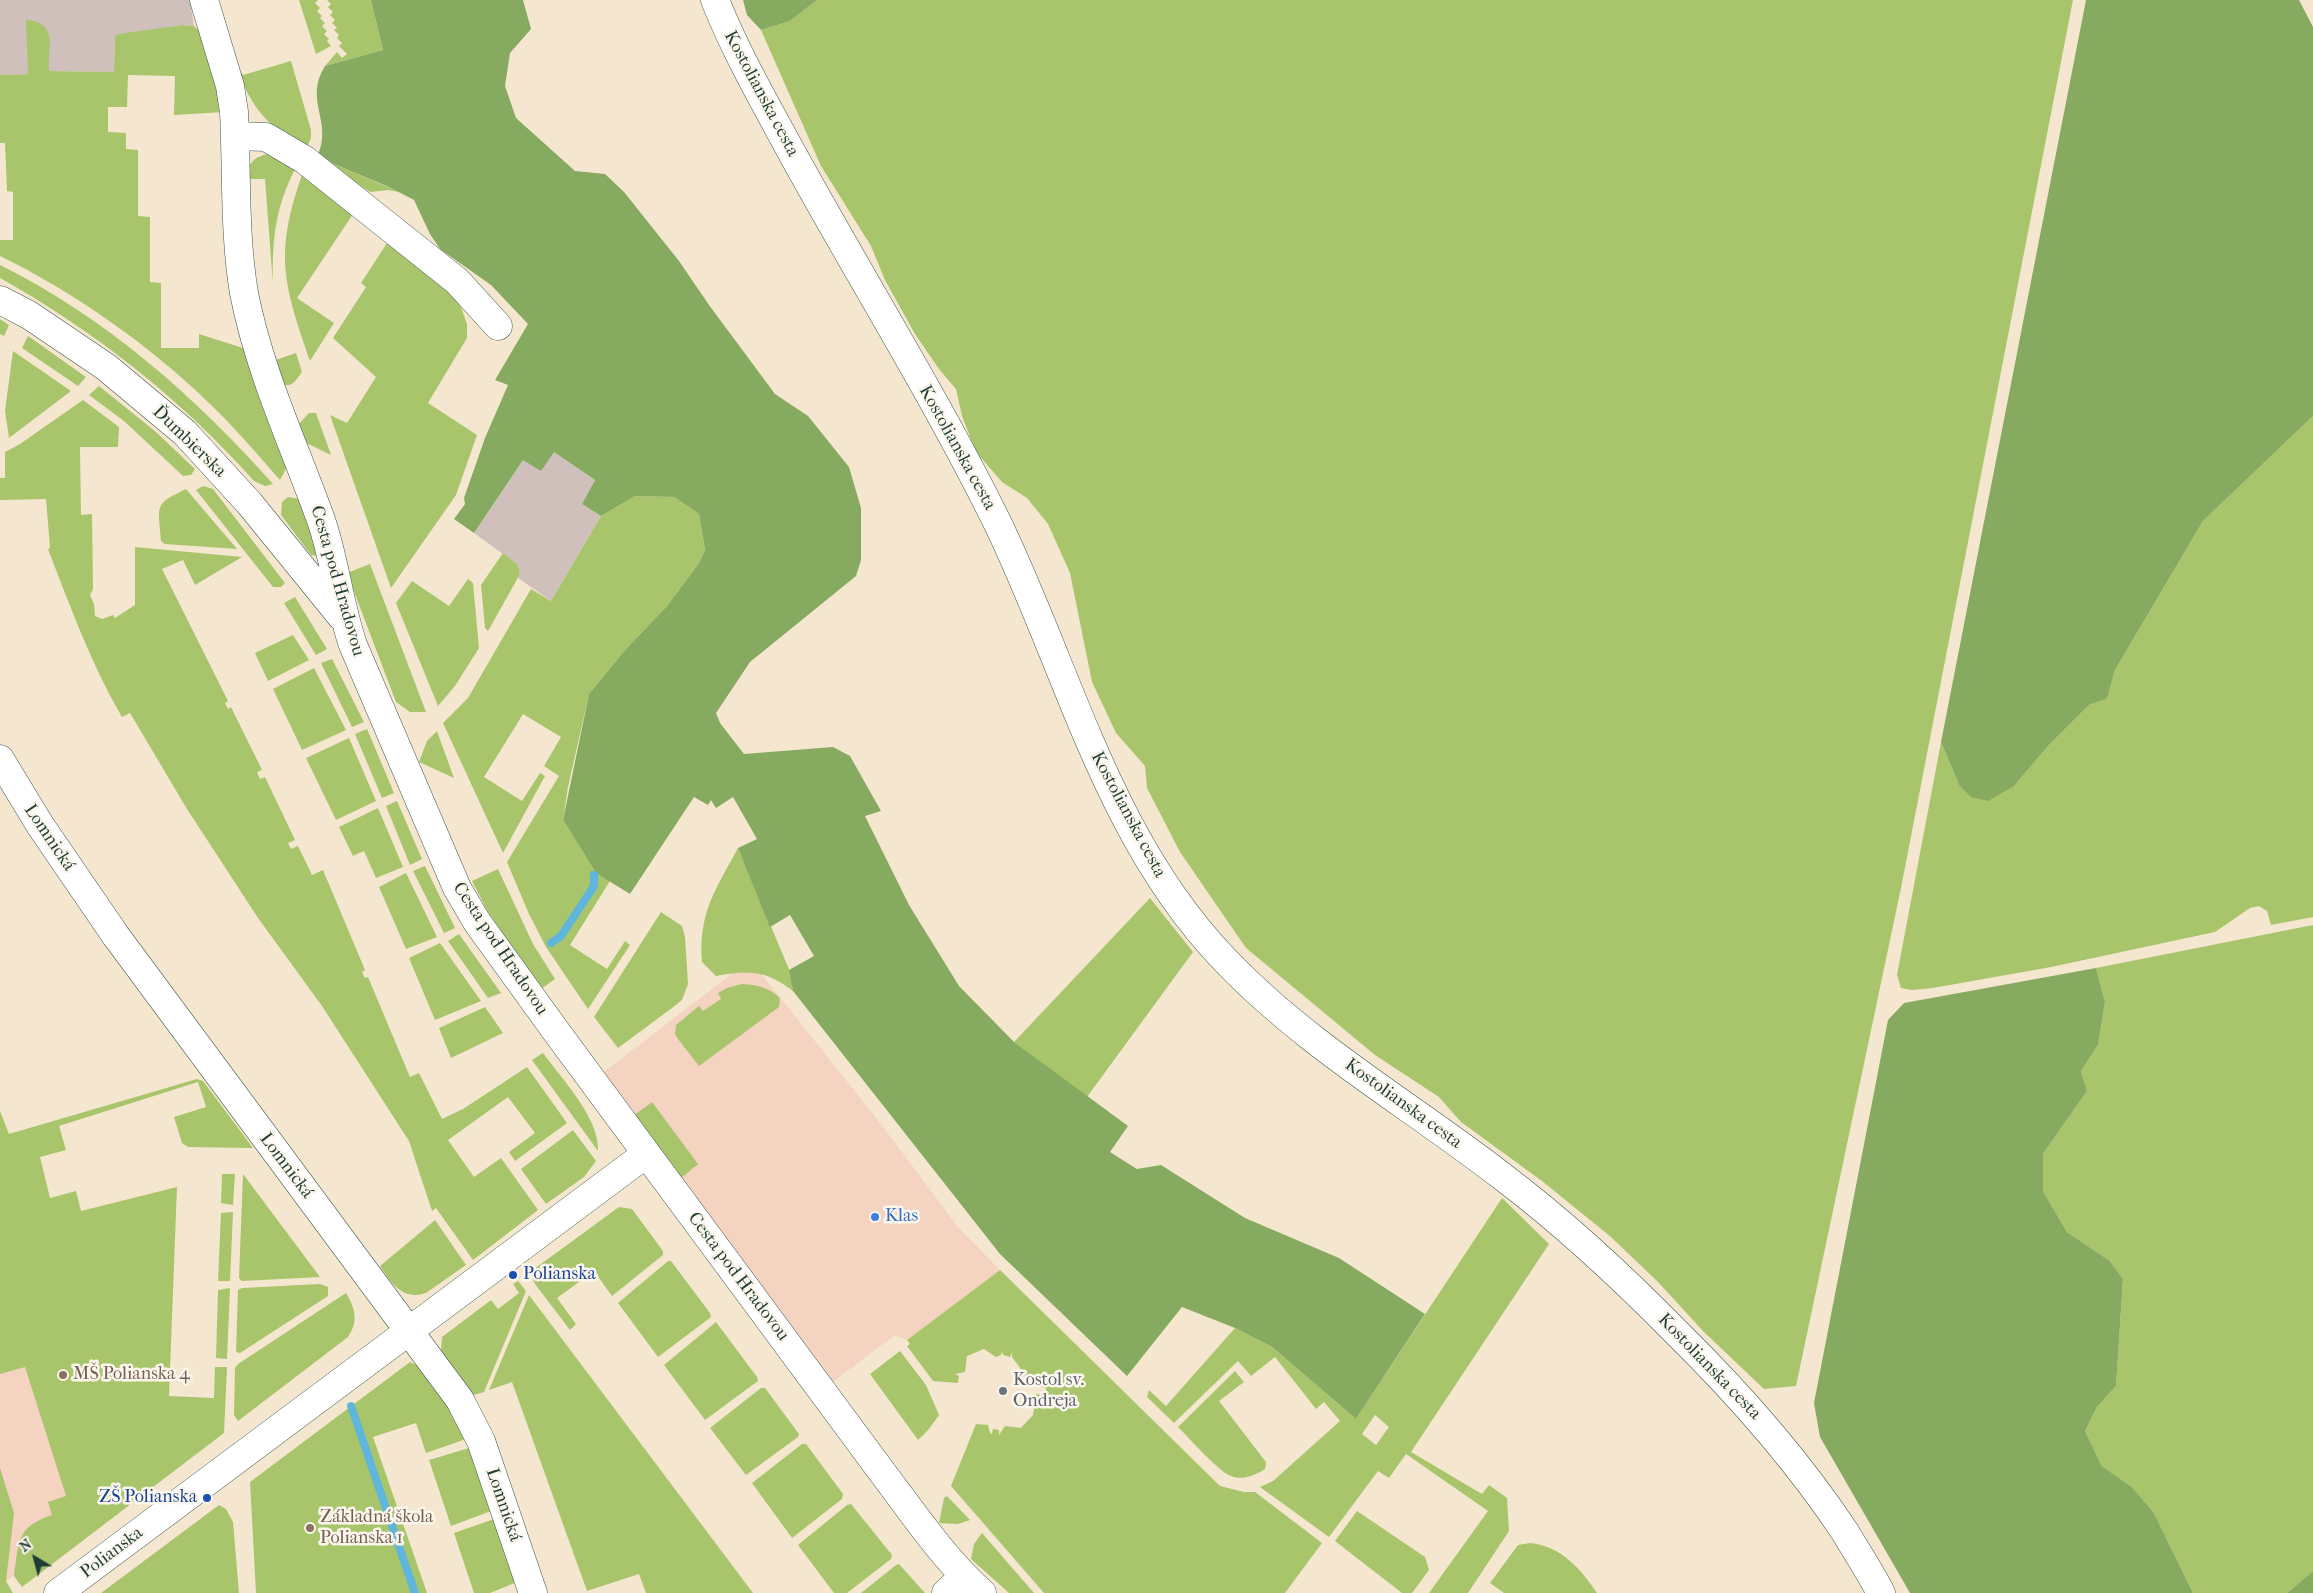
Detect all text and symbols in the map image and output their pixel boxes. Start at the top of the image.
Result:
street label: Kostolianska cesta [719,27,803,161]
street label: Kostolianska cesta [914,382,1000,514]
street label: Ďumbierska [148,402,230,482]
street label: Cesta pod Hradovou [305,503,369,659]
street label: Kostolianska cesta [1086,748,1170,882]
street label: Lomnická [19,800,79,876]
street label: Cesta pod Hradovou [448,879,552,1019]
street label: Kostolianska cesta [1340,1054,1466,1154]
street label: Lomnická [254,1129,318,1203]
place label: Klas [885,1206,918,1228]
street label: Cesta pod Hradovou [683,1208,793,1346]
marker: Klas [869,1211,881,1223]
place label: Polianska [523,1264,596,1286]
marker: Polianska [507,1269,519,1281]
street label: Kostolianska cesta [1653,1309,1765,1425]
place label: MŠ Polianska 4 [73,1364,190,1386]
marker: MŠ Polianska 4 [57,1369,69,1381]
place label: Kostol sv. Ondreja [1013,1370,1084,1412]
marker: Kostol sv. Ondreja [997,1385,1009,1397]
street label: Lomnická [480,1466,526,1544]
place label: ZŠ Polianska [99,1487,197,1509]
marker: ZŠ Polianska [201,1492,213,1504]
place label: Základná škola Polianska 1 [320,1507,433,1550]
street label: Polianska [76,1522,148,1584]
marker: Základná škola Polianska 1 [304,1522,316,1534]
north arrow [10,1533,60,1583]
text: N [16,1536,35,1556]

